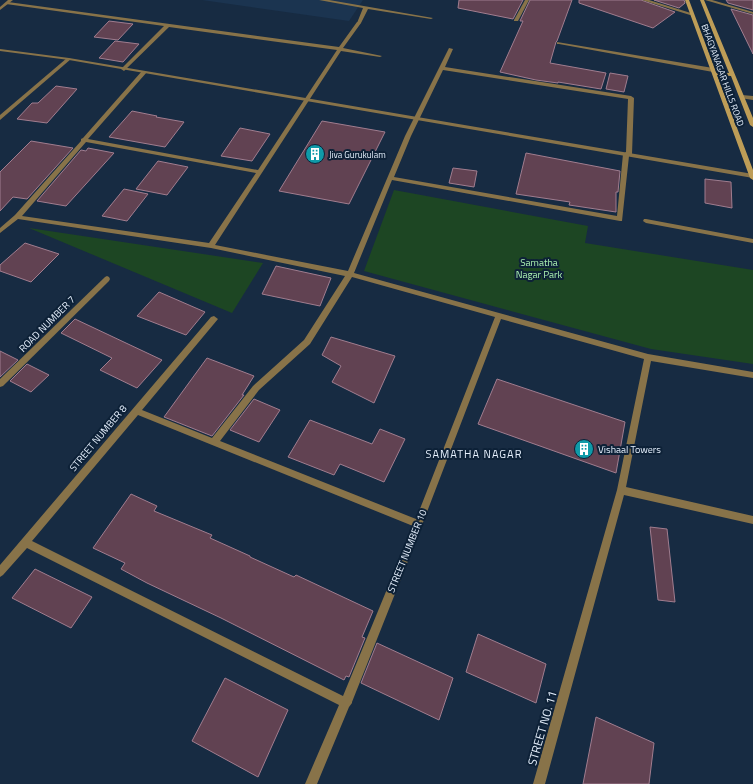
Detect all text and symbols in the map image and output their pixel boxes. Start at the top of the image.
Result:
street label: BHAGYANAGAR HILLS ROAD [698,22,748,128]
building icon: Jiva Gurukulam [304,143,326,165]
place label: Jiva Gurukulam [329,148,386,161]
park label: Samatha Nagar Park [516,255,563,282]
street label: ROAD NUMBER 7 [15,292,79,356]
street label: STREET NUMBER 8 [66,401,131,474]
building icon: Vishaal Towers [573,438,595,460]
place label: Vishaal Towers [598,442,661,457]
district label: SAMATHA NAGAR [426,446,522,462]
street label: STREET NUMBER 10 [384,507,431,595]
street label: STREET NO. 11 [522,688,562,768]

